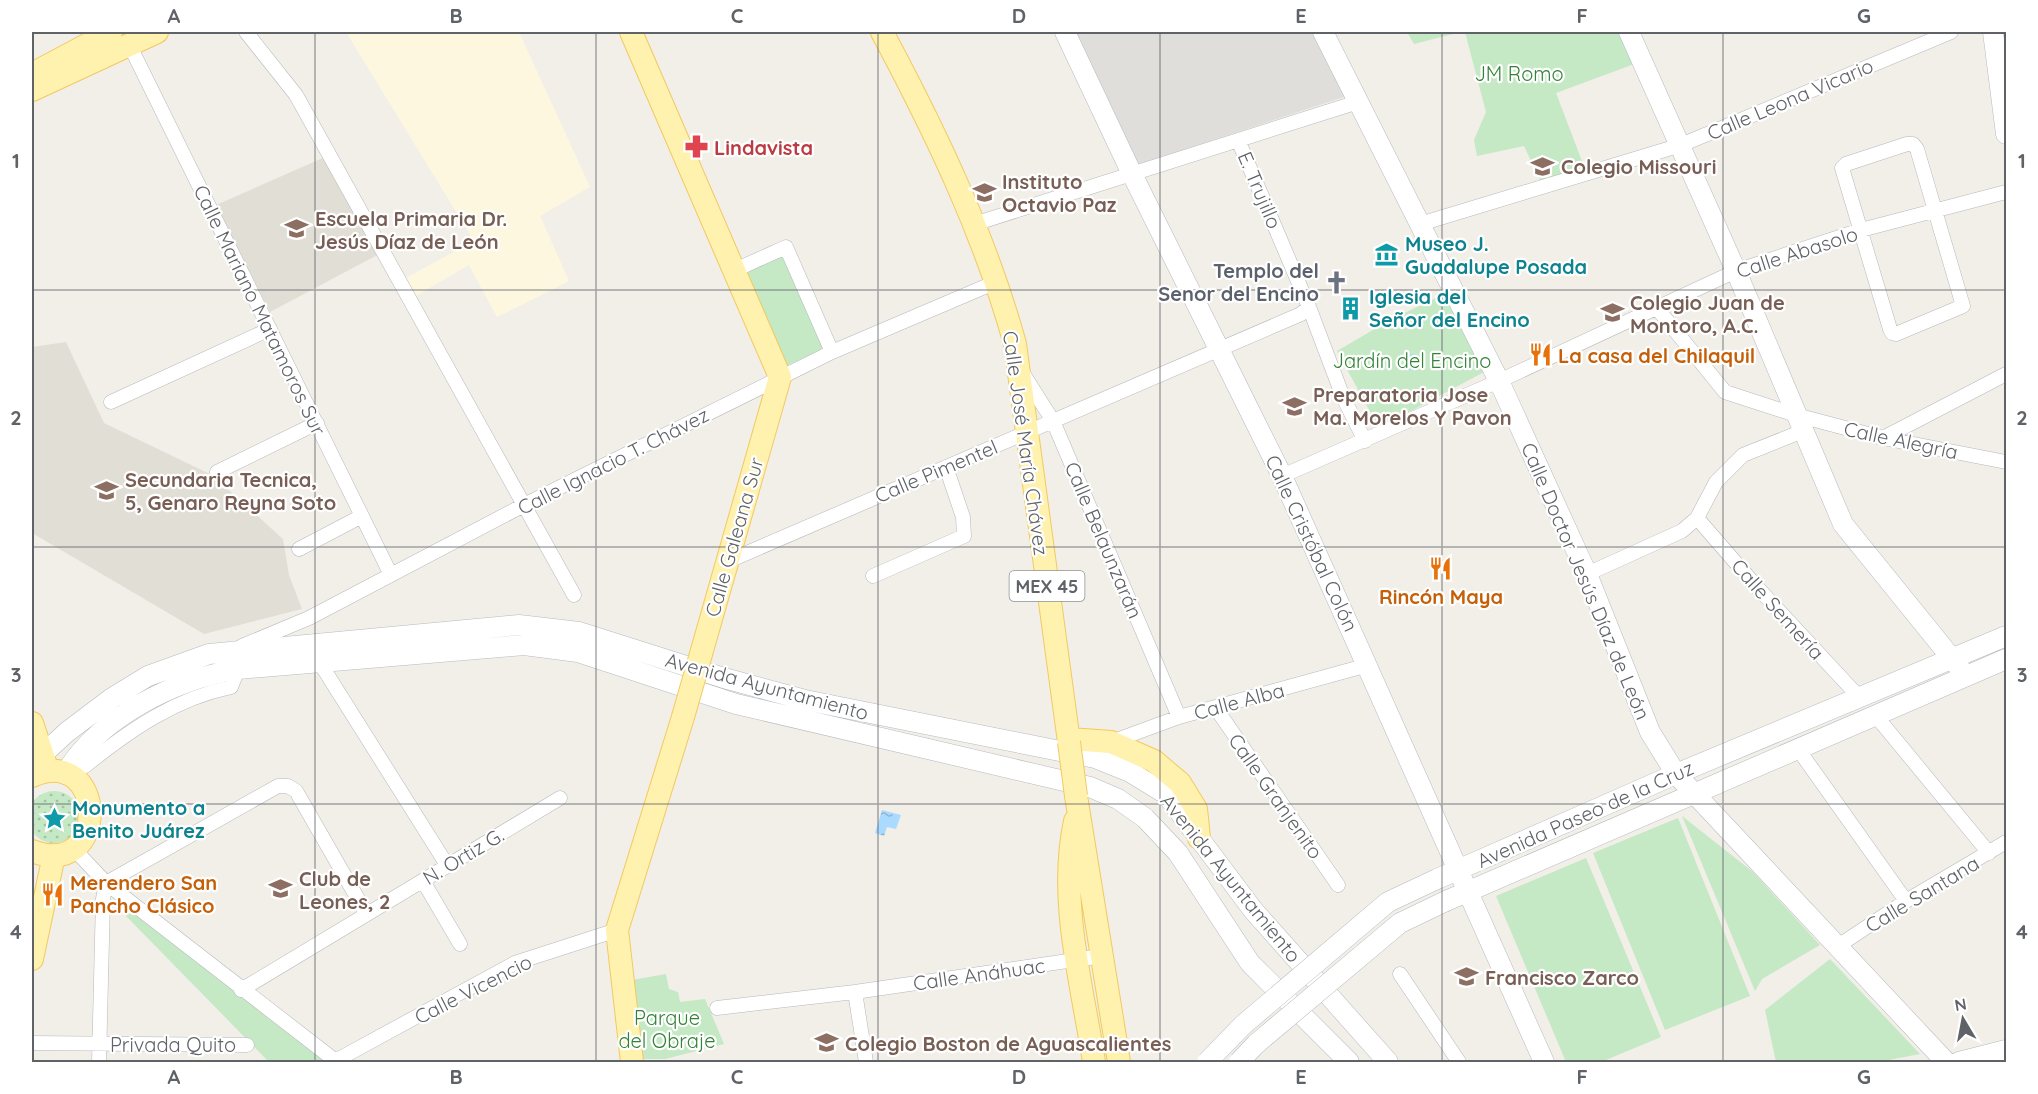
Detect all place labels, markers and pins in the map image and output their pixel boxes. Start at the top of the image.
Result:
pharmacy icon: Lindavista [683,134,709,160]
place label: Lindavista [714,135,813,160]
school or university icon: Colegio Missouri [1530,153,1556,179]
place label: Colegio Missouri [1561,154,1716,179]
place label: Instituto Octavio Paz [1002,169,1117,217]
school or university icon: Instituto Octavio Paz [971,180,997,206]
place label: Escuela Primaria Dr. Jesús Díaz de León [315,206,507,254]
school or university icon: Escuela Primaria Dr. Jesús Díaz de León [284,216,310,242]
place label: Museo J. Guadalupe Posada [1405,231,1587,279]
museum icon: Museo J. Guadalupe Posada [1374,241,1400,267]
place label: Templo del Senor del Encino [1158,258,1319,306]
church icon: Templo del Senor del Encino [1324,269,1350,295]
place label: Iglesia del Señor del Encino [1369,284,1530,332]
place label: Colegio Juan de Montoro, A.C. [1630,290,1785,338]
building icon: Iglesia del Señor del Encino [1338,295,1364,321]
school or university icon: Colegio Juan de Montoro, A.C. [1599,300,1625,326]
restaurant icon: La casa del Chilaquil [1527,342,1553,368]
place label: La casa del Chilaquil [1558,343,1755,368]
place label: Preparatoria Jose Ma. Morelos Y Pavon [1313,382,1512,430]
school or university icon: Preparatoria Jose Ma. Morelos Y Pavon [1282,393,1308,419]
place label: Secundaria Tecnica, 5, Genaro Reyna Soto [125,467,336,515]
school or university icon: Secundaria Tecnica, 5, Genaro Reyna Soto [94,478,120,504]
restaurant icon: Rincón Maya [1428,555,1454,581]
place label: Rincón Maya [1379,584,1503,609]
place label: Monumento a Benito Juárez [72,795,205,843]
place icon: Monumento a Benito Juárez [41,805,67,831]
place label: Club de Leones, 2 [299,866,390,914]
place label: Merendero San Pancho Clásico [70,870,217,918]
school or university icon: Club de Leones, 2 [268,876,294,902]
restaurant icon: Merendero San Pancho Clásico [39,881,65,907]
school or university icon: Francisco Zarco [1454,964,1480,990]
place label: Francisco Zarco [1485,965,1639,990]
school or university icon: Colegio Boston de Aguascalientes [814,1030,840,1056]
place label: Colegio Boston de Aguascalientes [845,1031,1171,1056]

